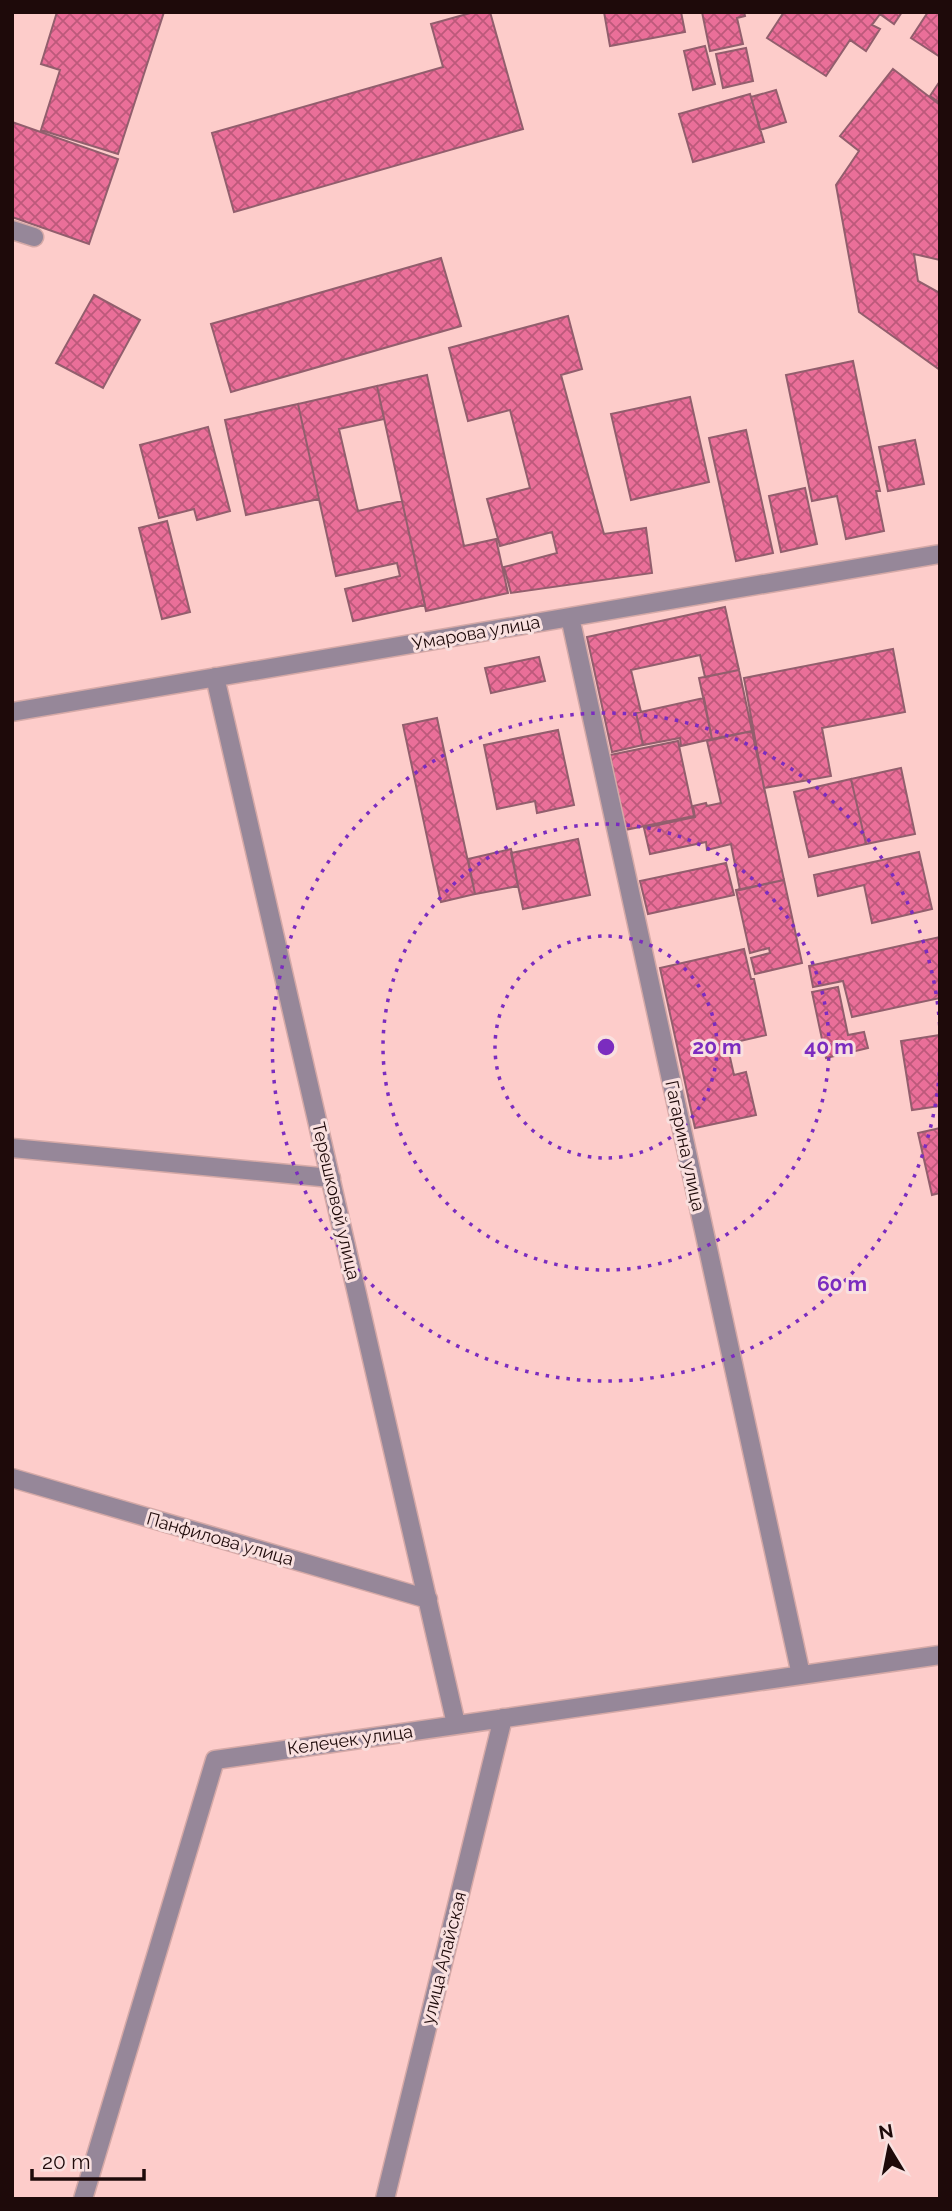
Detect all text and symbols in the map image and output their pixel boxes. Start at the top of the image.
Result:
street label: Умарова улица [410,611,542,654]
text: 20 m [692,1034,742,1059]
text: 40 m [804,1034,854,1059]
centre of rings [594,1035,618,1059]
street label: Гагарина улица [661,1079,710,1213]
street label: Терешковой улица [308,1120,365,1282]
text: 60 m [817,1271,867,1296]
street label: Панфилова улица [144,1508,296,1570]
street label: Келечек улица [286,1720,414,1759]
street label: улица Алайская [417,1889,470,2027]
north arrow [854,2113,924,2183]
text: N [877,2119,895,2143]
scale bar [32,2138,144,2182]
text: 20 m [42,2149,90,2174]

